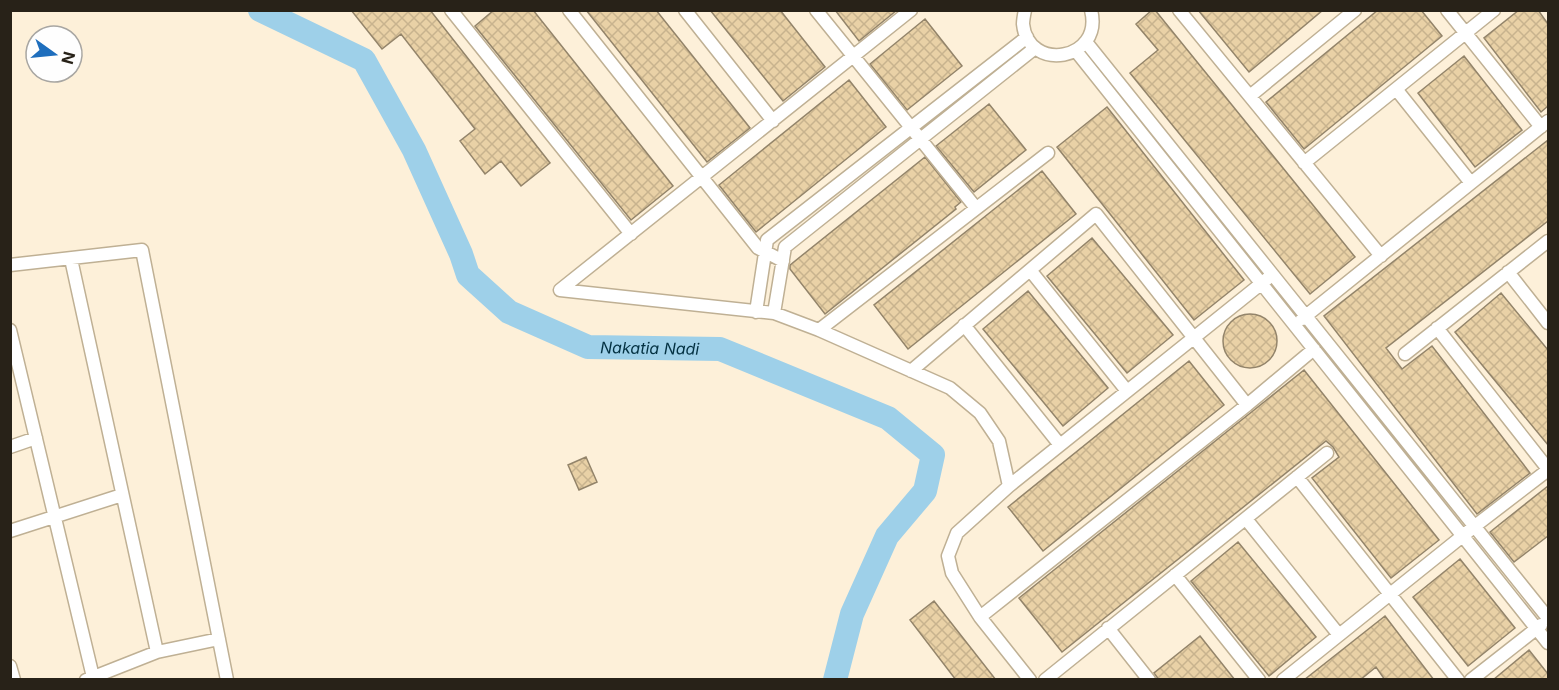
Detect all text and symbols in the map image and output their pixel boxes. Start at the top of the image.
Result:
north arrow [24,24,84,84]
text: N [57,49,80,66]
water label: Nakatia Nadi [600,337,701,359]

